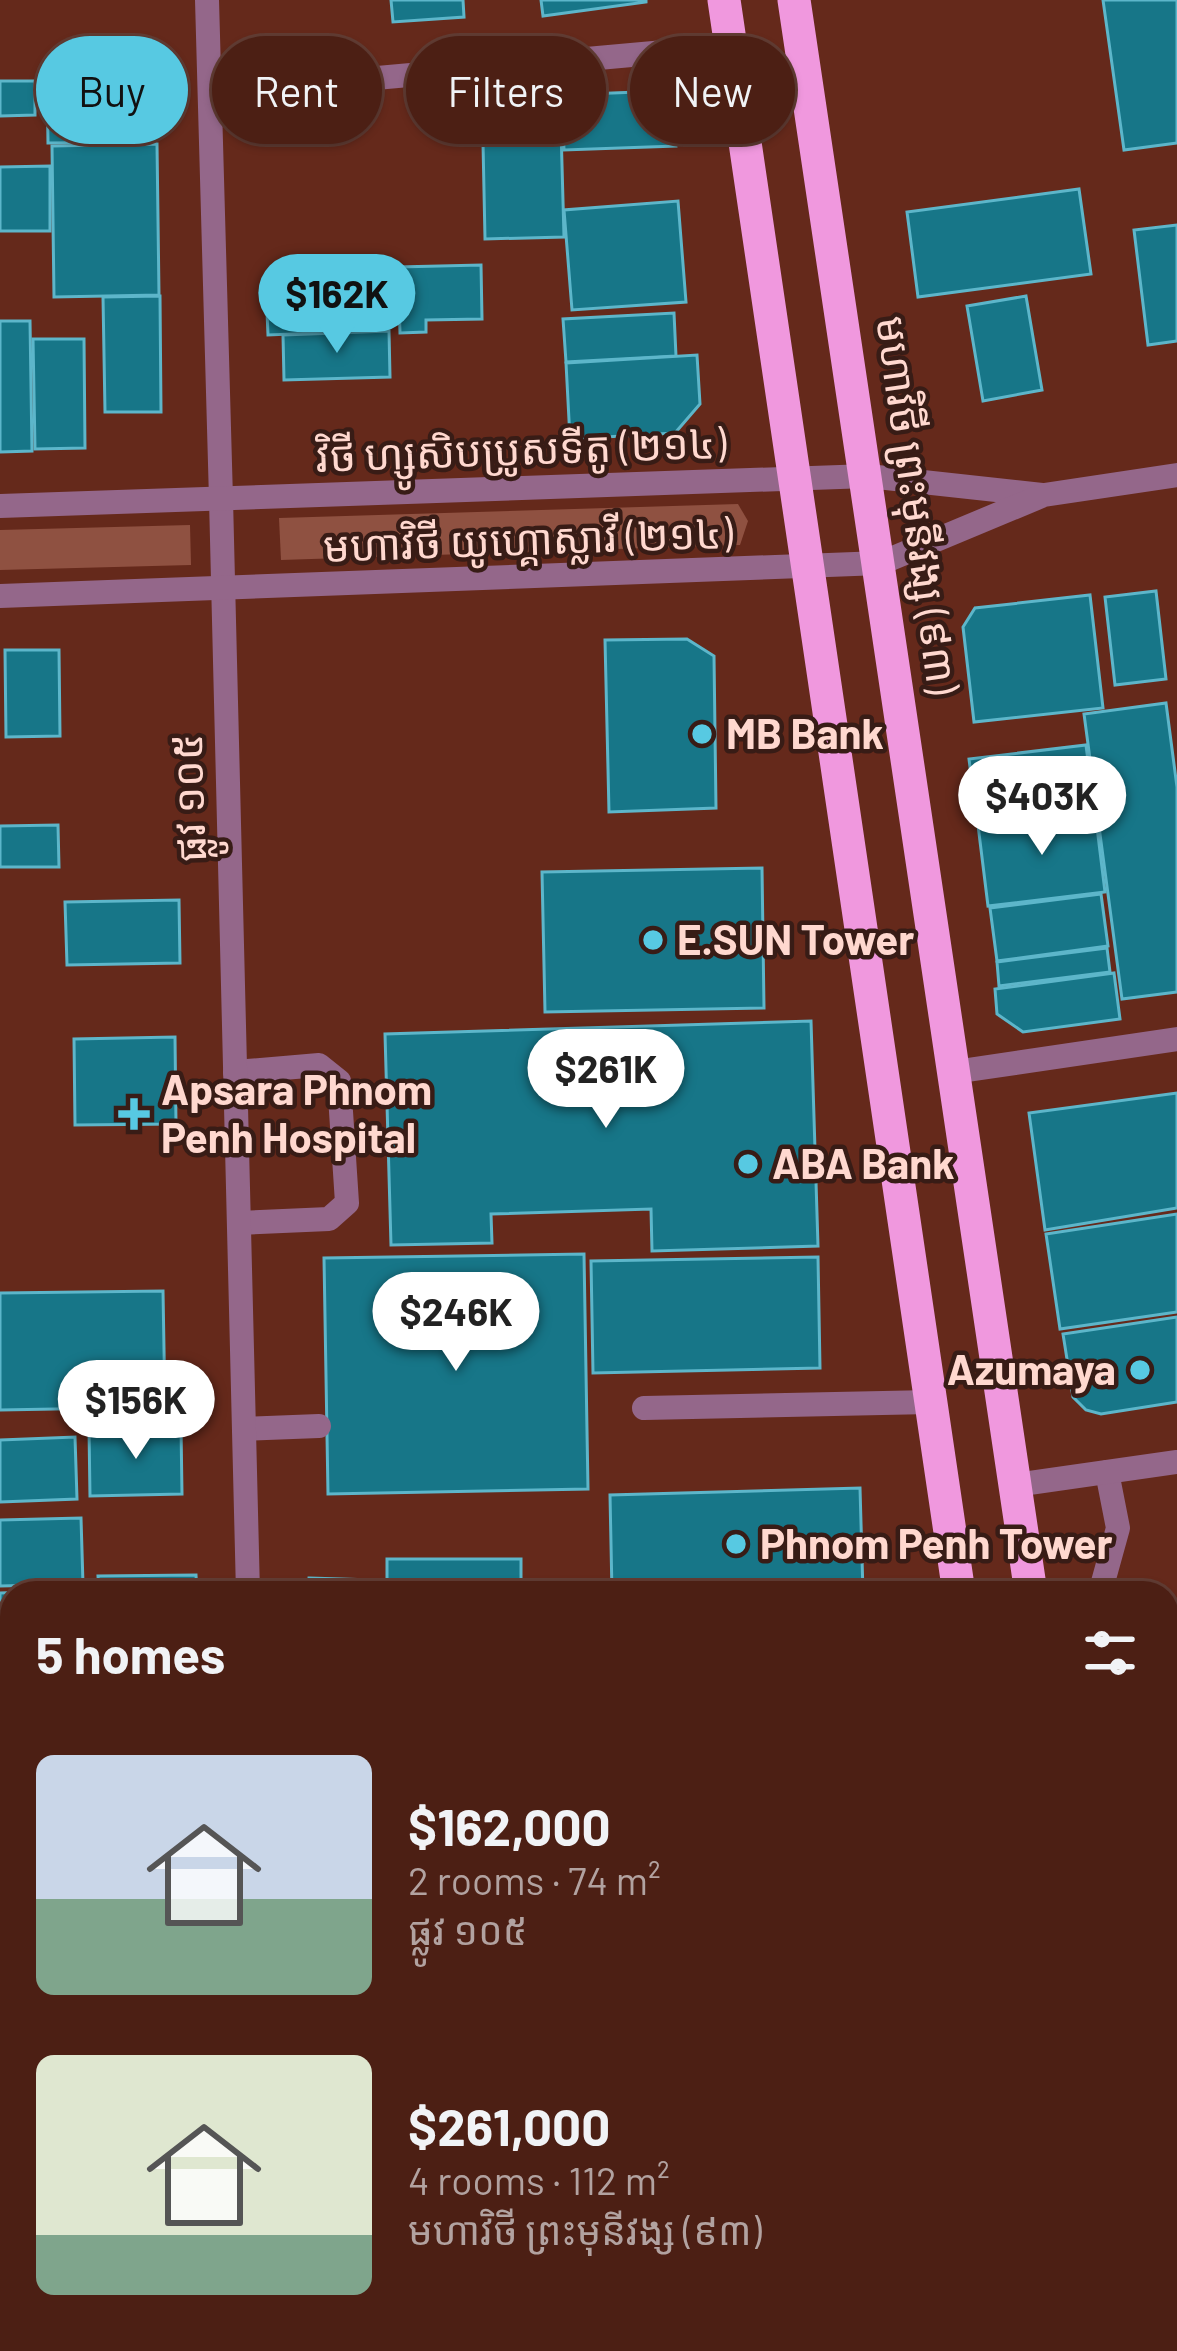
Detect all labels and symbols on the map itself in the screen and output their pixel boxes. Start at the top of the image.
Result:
pin: $162K [253,254,421,356]
street label: មហាវិថី ព្រះមុនីវង្ស (៩៣) [864,313,970,698]
street label: វិថី ហ្សូសិបប្រូសទីតូ (២១៤) [314,416,729,493]
street label: មហាវិថី យូហ្គោស្លាវី (២១៤) [322,506,735,574]
place label: MB Bank [726,707,884,757]
marker: MB Bank [689,721,715,747]
street label: ផ្លូវ ១០៥ [160,732,229,863]
pin: $403K [958,756,1126,858]
place label: E.SUN Tower [677,913,914,963]
marker: E.SUN Tower [640,927,666,953]
pin: $261K [522,1029,690,1131]
place label: Apsara Phnom Penh Hospital [161,1063,432,1161]
marker: Apsara Phnom Penh Hospital [118,1098,150,1130]
place label: ABA Bank [772,1137,955,1187]
marker: ABA Bank [735,1151,761,1177]
pin: $246K [372,1272,540,1374]
place label: Azumaya [947,1343,1116,1394]
marker: Azumaya [1127,1357,1153,1383]
pin: $156K [52,1360,220,1462]
place label: Phnom Penh Tower [760,1517,1113,1567]
marker: Phnom Penh Tower [723,1531,749,1557]

